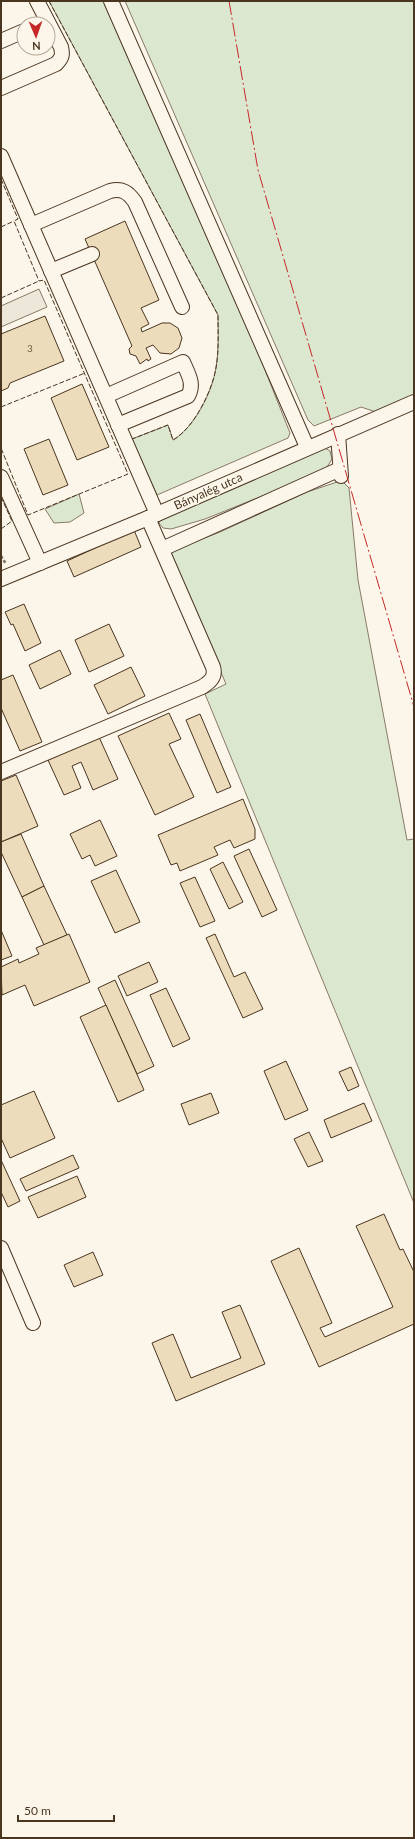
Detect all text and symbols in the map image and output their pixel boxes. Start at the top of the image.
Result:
north arrow [16,16,56,56]
text: N [32,40,41,53]
house number: 3 [27,342,33,354]
street label: Bányalég utca [171,469,245,513]
scale bar [18,1797,114,1823]
text: 50 m [24,1803,51,1818]

